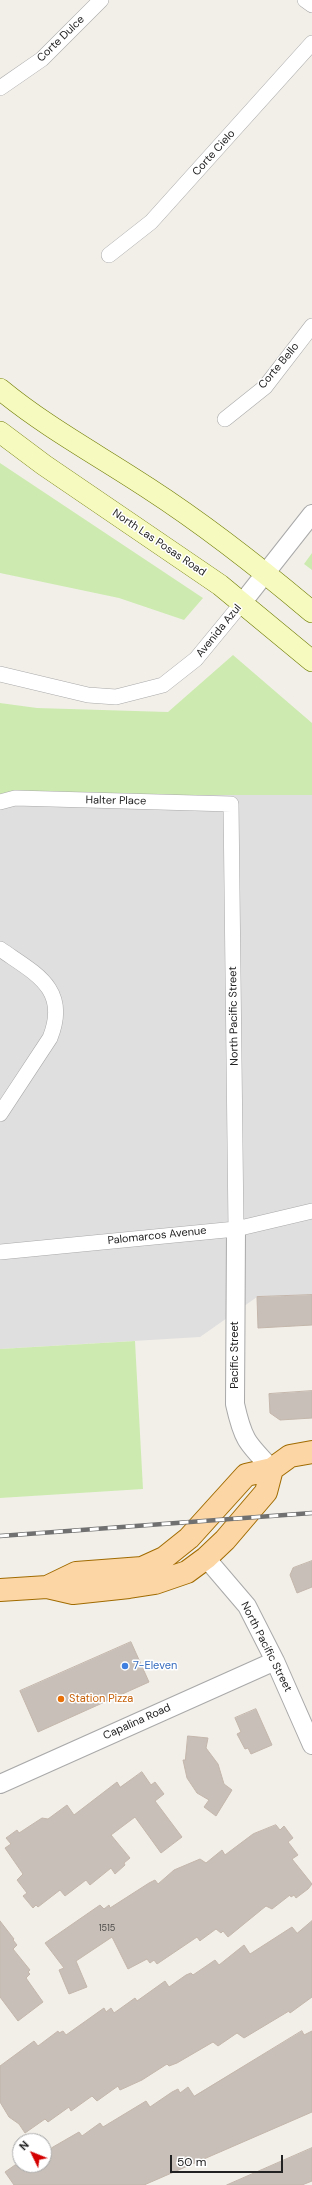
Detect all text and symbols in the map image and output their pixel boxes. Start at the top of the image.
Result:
street label: Corte Dulce [35,13,87,65]
street label: Corte Cielo [190,127,238,179]
street label: Corte Bello [256,340,302,392]
street label: North Las Posas Road [110,507,208,579]
street label: Avenida Azul [194,602,244,660]
street label: Halter Place [86,794,146,808]
street label: North Pacific Street [227,966,241,1066]
street label: Palomarcos Avenue [107,1224,207,1248]
street label: Pacific Street [228,1321,242,1389]
street label: North Pacific Street [238,1600,294,1694]
place label: 7-Eleven [133,1659,177,1673]
marker: 7-Eleven [120,1661,130,1671]
place label: Station Pizza [69,1692,133,1706]
marker: Station Pizza [56,1694,66,1704]
street label: Capalina Road [101,1701,173,1743]
house number: 1515 [99,1924,115,1934]
north arrow [12,2133,52,2173]
text: N [16,2138,32,2153]
scale bar [172,2147,285,2173]
text: 50 m [177,2154,206,2170]

